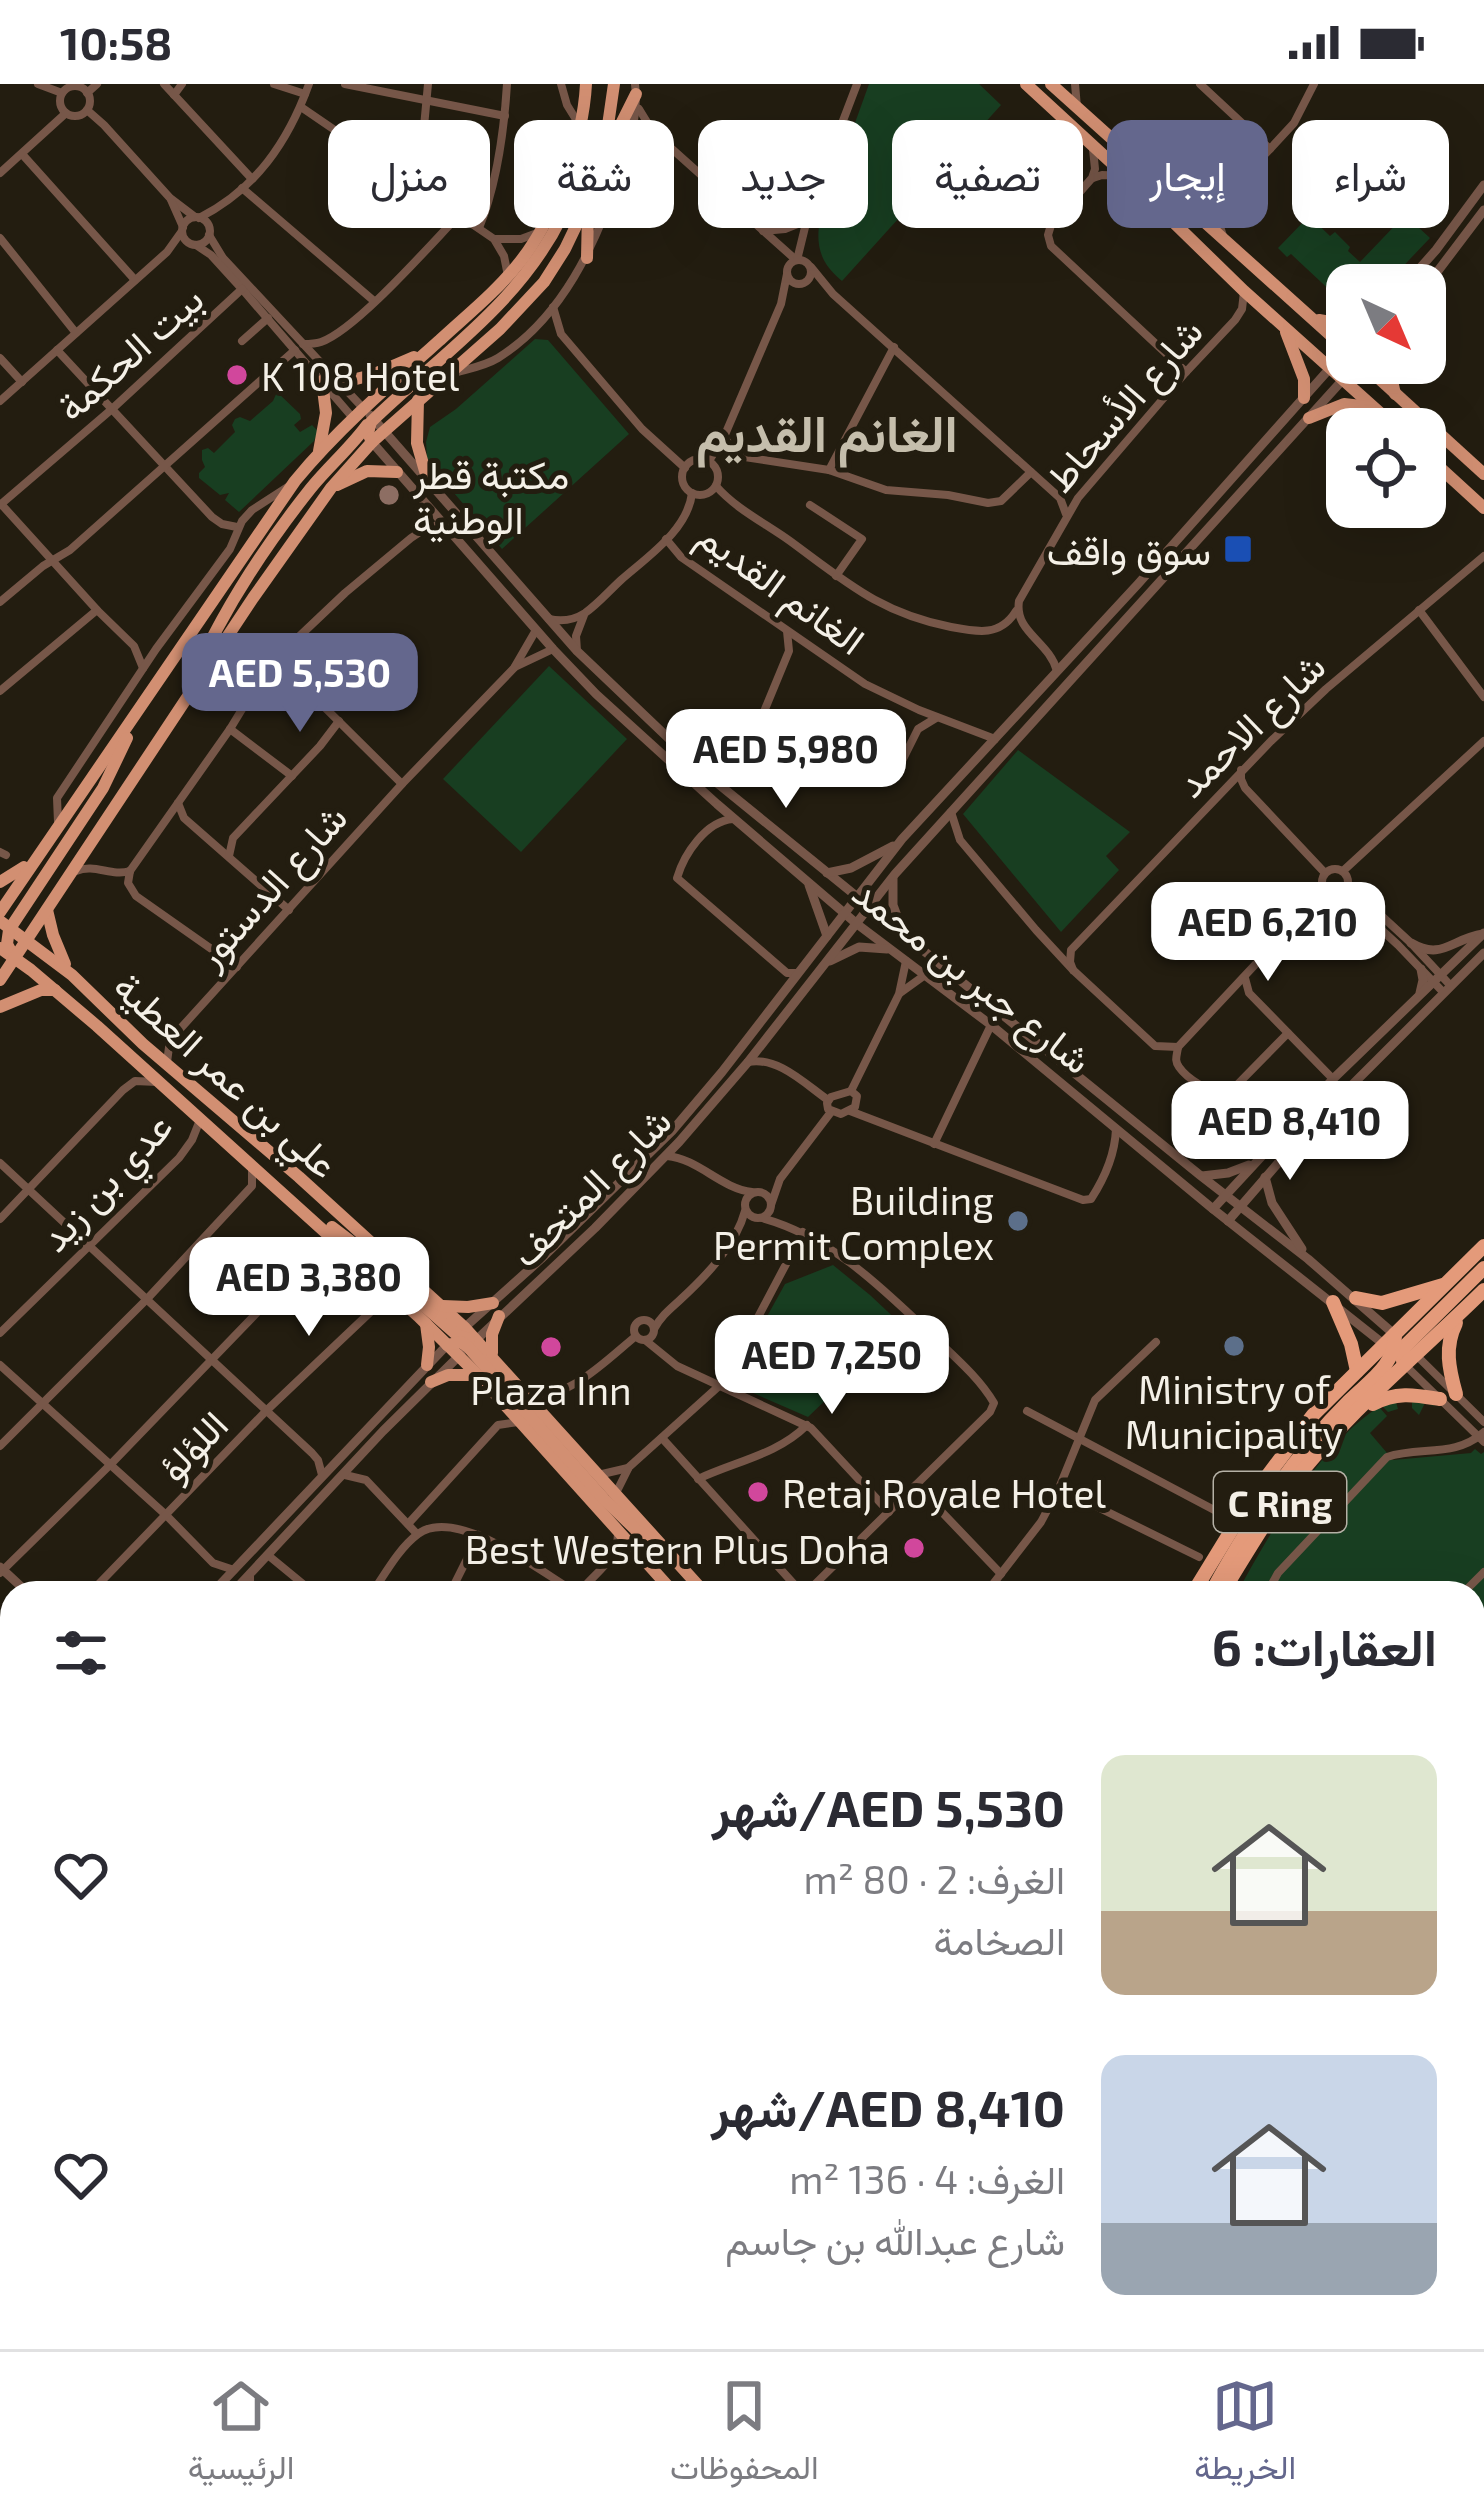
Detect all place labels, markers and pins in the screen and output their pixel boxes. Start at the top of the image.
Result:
place label: K 108 Hotel [261,352,460,399]
marker: K 108 Hotel [224,362,250,388]
place label: مكتبة قطر الوطنية [412,450,569,545]
marker: مكتبة قطر الوطنية [376,482,402,508]
place label: سوق واقف [1047,526,1211,576]
marker: سوق واقف [1222,533,1254,565]
pin: AED 5,530 [163,633,437,735]
pin: AED 5,980 [649,709,923,811]
pin: AED 6,210 [1131,882,1405,984]
pin: AED 8,410 [1153,1081,1427,1183]
place label: Building Permit Complex [713,1176,994,1268]
marker: Building Permit Complex [1005,1208,1031,1234]
pin: AED 3,380 [172,1237,446,1339]
pin: AED 7,250 [695,1315,969,1417]
marker: Ministry of Municipality [1221,1333,1247,1359]
marker: Plaza Inn [538,1334,564,1360]
place label: Ministry of Municipality [1125,1365,1343,1457]
place label: Plaza Inn [470,1366,632,1413]
place label: Retaj Royale Hotel [782,1469,1106,1516]
marker: Retaj Royale Hotel [745,1479,771,1505]
place label: Best Western Plus Doha [465,1525,890,1572]
marker: Best Western Plus Doha [901,1535,927,1561]

